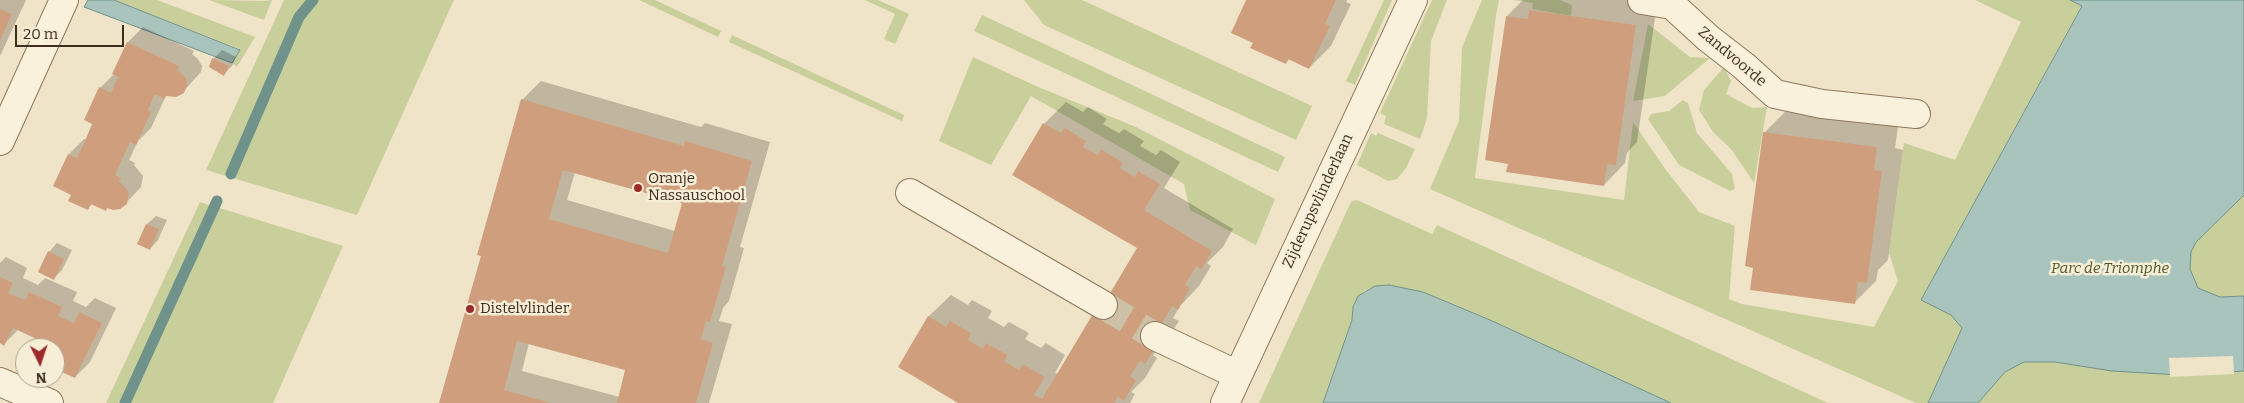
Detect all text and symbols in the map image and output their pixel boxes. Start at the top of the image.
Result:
scale bar [18,15,126,47]
street label: Zandvoorde [1694,23,1770,91]
text: 20 m [23,25,58,43]
street label: Zijderupsvlinderlaan [1279,131,1357,271]
place label: Oranje Nassauschool [648,170,745,205]
marker: Oranje Nassauschool [632,182,644,194]
park label: Parc de Triomphe [2051,260,2169,278]
place label: Distelvlinder [480,300,569,318]
marker: Distelvlinder [464,303,476,315]
north arrow [15,338,65,388]
text: N [35,369,47,386]

